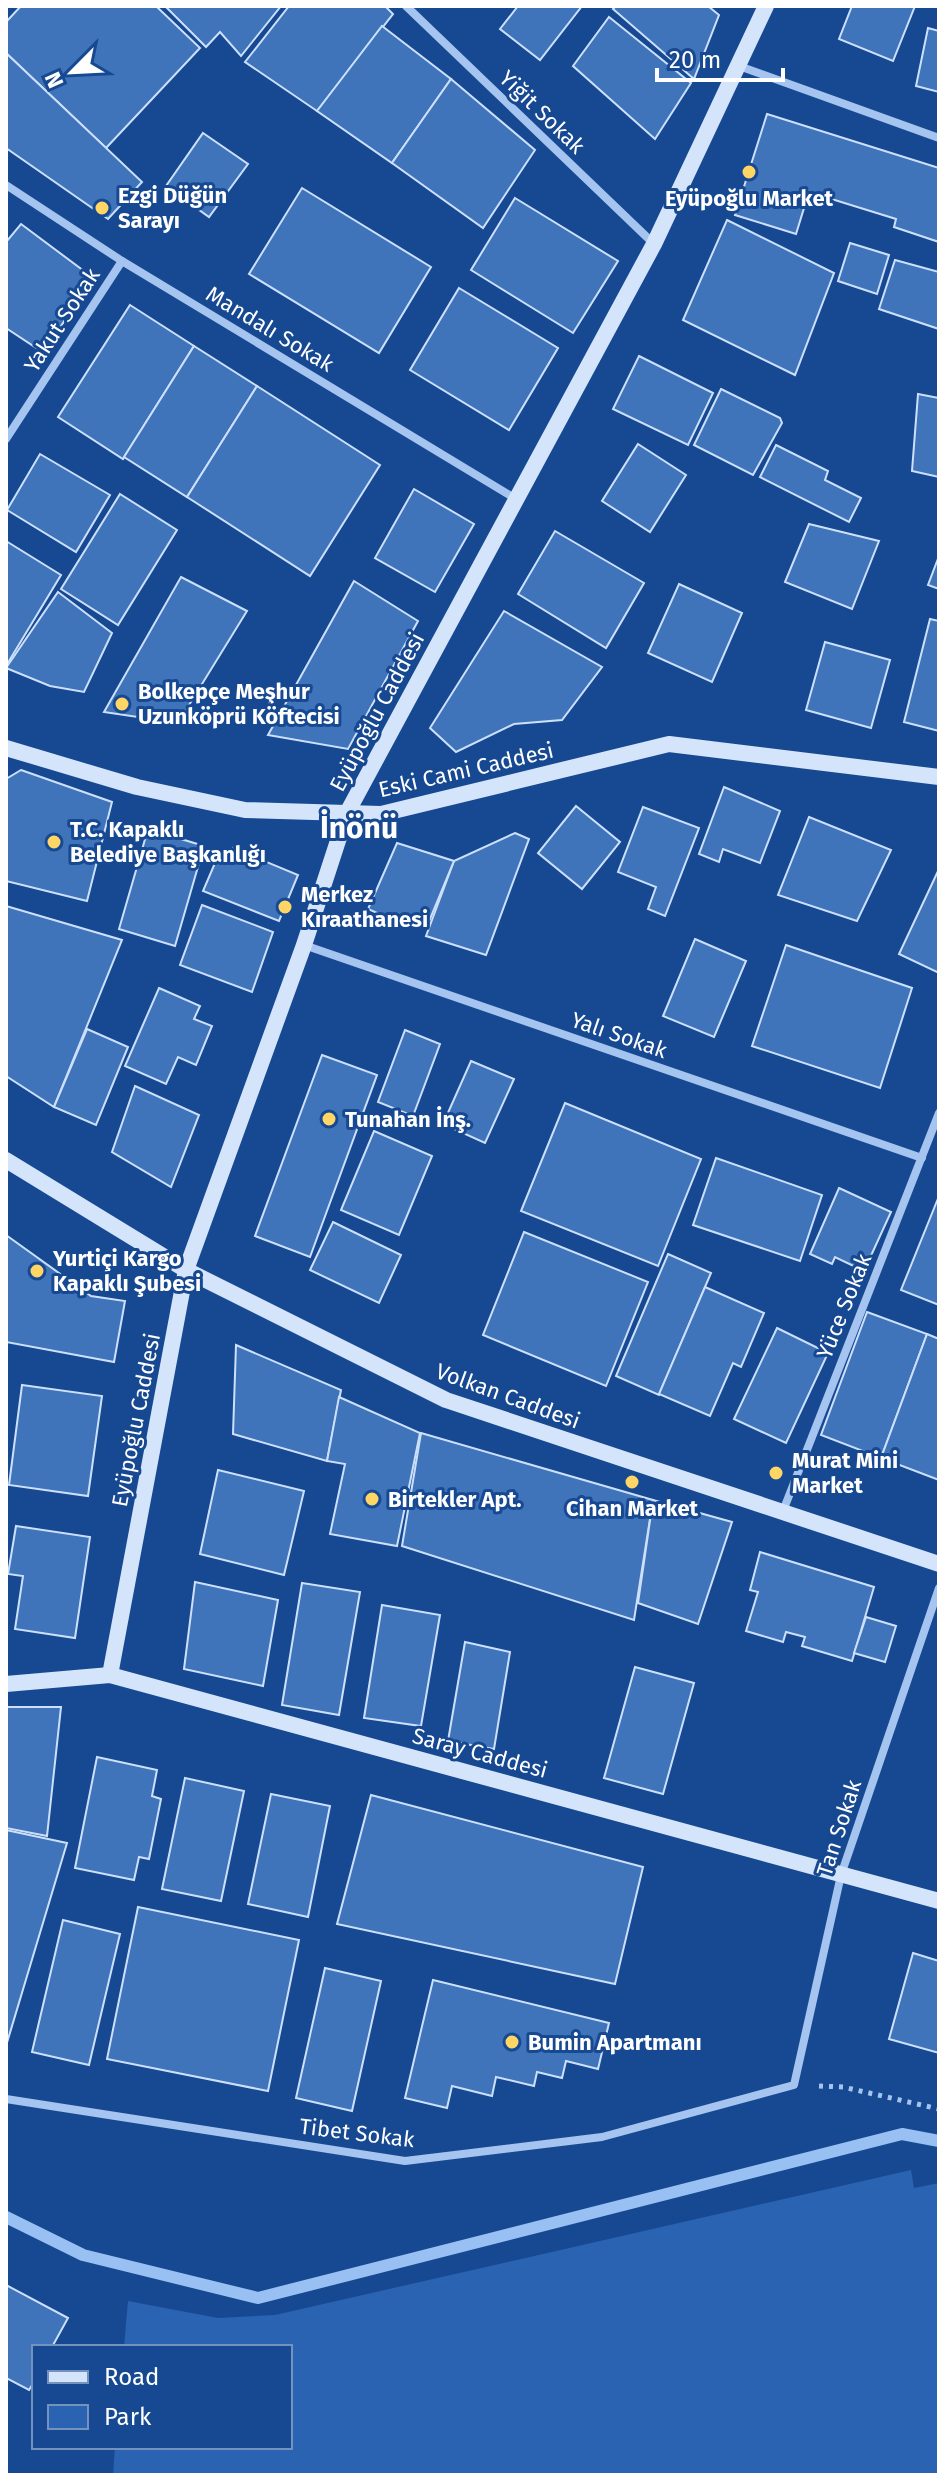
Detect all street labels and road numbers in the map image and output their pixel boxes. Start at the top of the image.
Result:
street label: Yiğit Sokak [494,65,591,160]
street label: Yakut Sokak [18,262,106,377]
street label: Mandalı Sokak [201,280,339,378]
street label: Eyüpoğlu Caddesi [324,628,430,796]
street label: Eski Cami Caddesi [376,737,556,803]
street label: Yalı Sokak [568,1006,671,1064]
street label: Yüce Sokak [811,1249,878,1362]
street label: Eyüpoğlu Caddesi [106,1331,166,1509]
street label: Volkan Caddesi [432,1357,584,1435]
street label: Saray Caddesi [409,1722,551,1784]
street label: Tan Sokak [811,1776,868,1880]
street label: Tibet Sokak [298,2113,417,2154]

